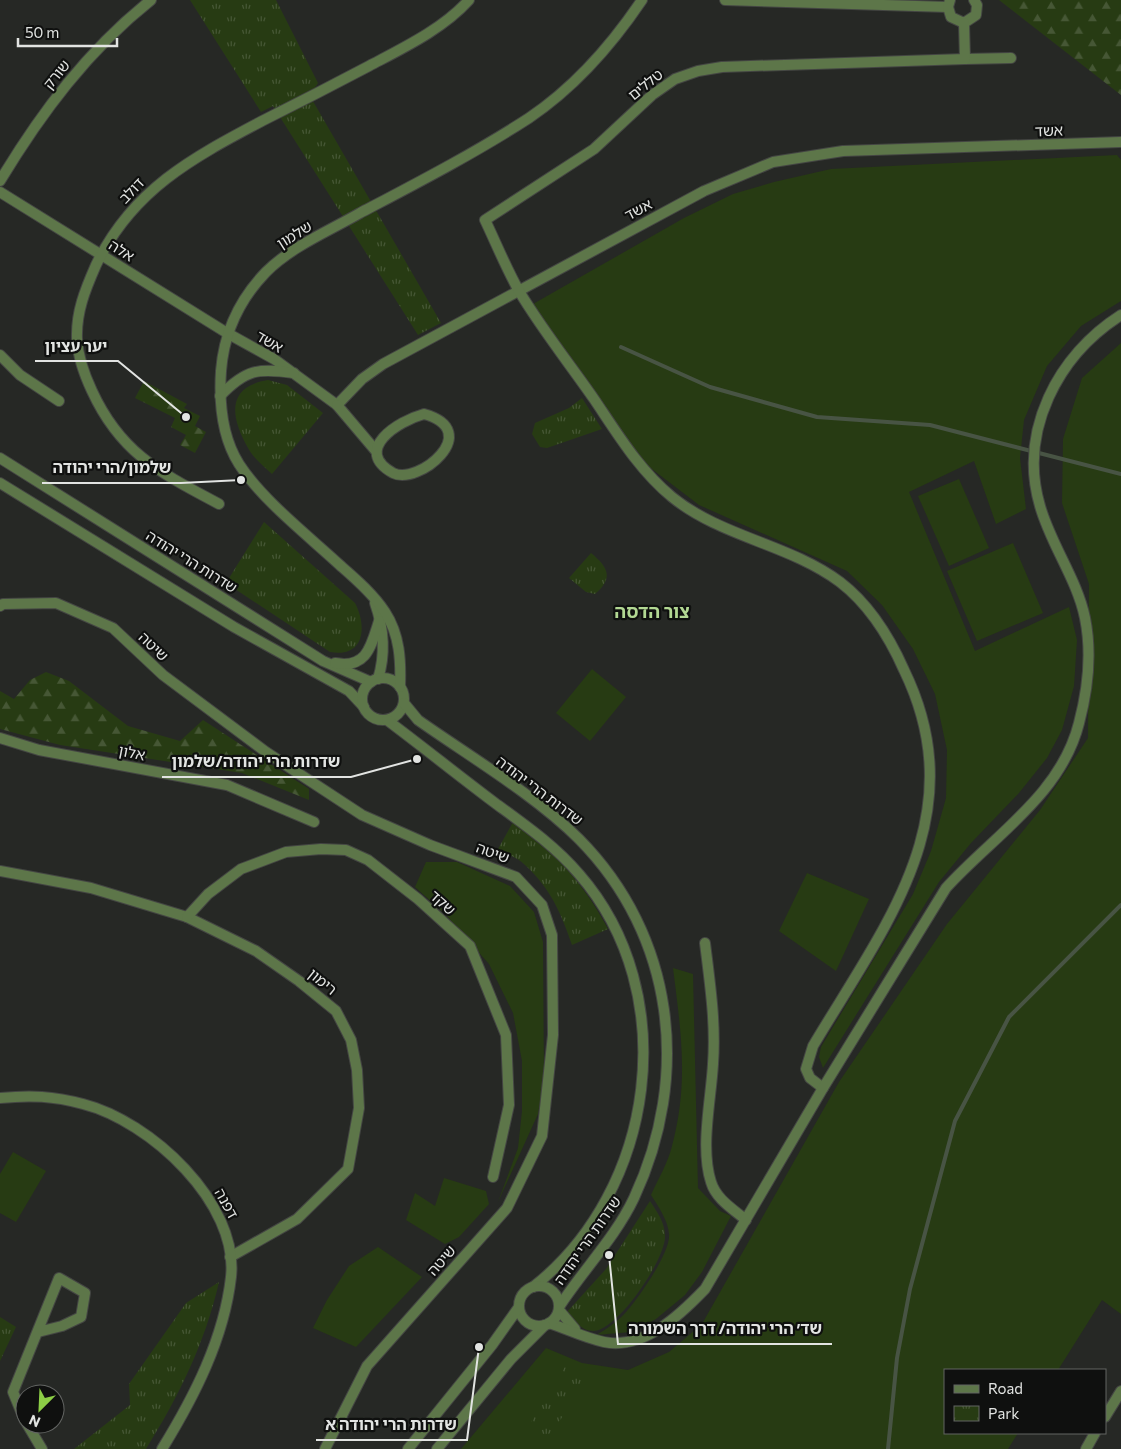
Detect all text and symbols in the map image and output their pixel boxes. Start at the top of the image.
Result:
scale bar [18,15,116,47]
text: 50 m [25,23,59,41]
street label: שורק [39,56,73,92]
street label: טללים [624,65,666,103]
street label: אשד [1035,121,1063,139]
street label: דולב [115,174,147,206]
street label: אשד [621,194,655,224]
street label: שלמון [273,216,315,252]
street label: אלה [106,235,138,265]
street label: אשד [253,326,287,356]
callout: יער עציון [35,330,118,361]
text: יער עציון [45,336,107,355]
callout: שלמון/הרי יהודה [42,452,181,483]
text: שלמון/הרי יהודה [53,457,171,476]
street label: שדרות הרי יהודה [143,526,241,596]
district label: צור הדסה [614,600,690,622]
street label: שיטה [135,628,173,664]
street label: אלון [117,741,147,763]
callout: שדרות הרי יהודה/שלמון [162,746,351,777]
text: שדרות הרי יהודה/שלמון [172,751,340,770]
street label: שדרות הרי יהודה [493,752,587,828]
street label: שיטה [474,838,512,866]
street label: שקד [426,886,460,918]
street label: רימון [305,964,341,998]
street label: דפנה [211,1185,243,1221]
street label: שדרות הרי יהודה [550,1192,624,1288]
street label: שיטה [423,1241,459,1279]
callout: שד׳ הרי יהודה/ דרך השמורה [618,1313,832,1344]
text: שד׳ הרי יהודה/ דרך השמורה [628,1318,822,1337]
legend [944,1369,1106,1434]
text: Road [988,1379,1023,1397]
north arrow [15,1384,65,1434]
text: Park [988,1404,1019,1422]
callout: שדרות הרי יהודה א [316,1409,467,1440]
text: N [26,1411,43,1431]
text: שדרות הרי יהודה א [325,1414,457,1433]

